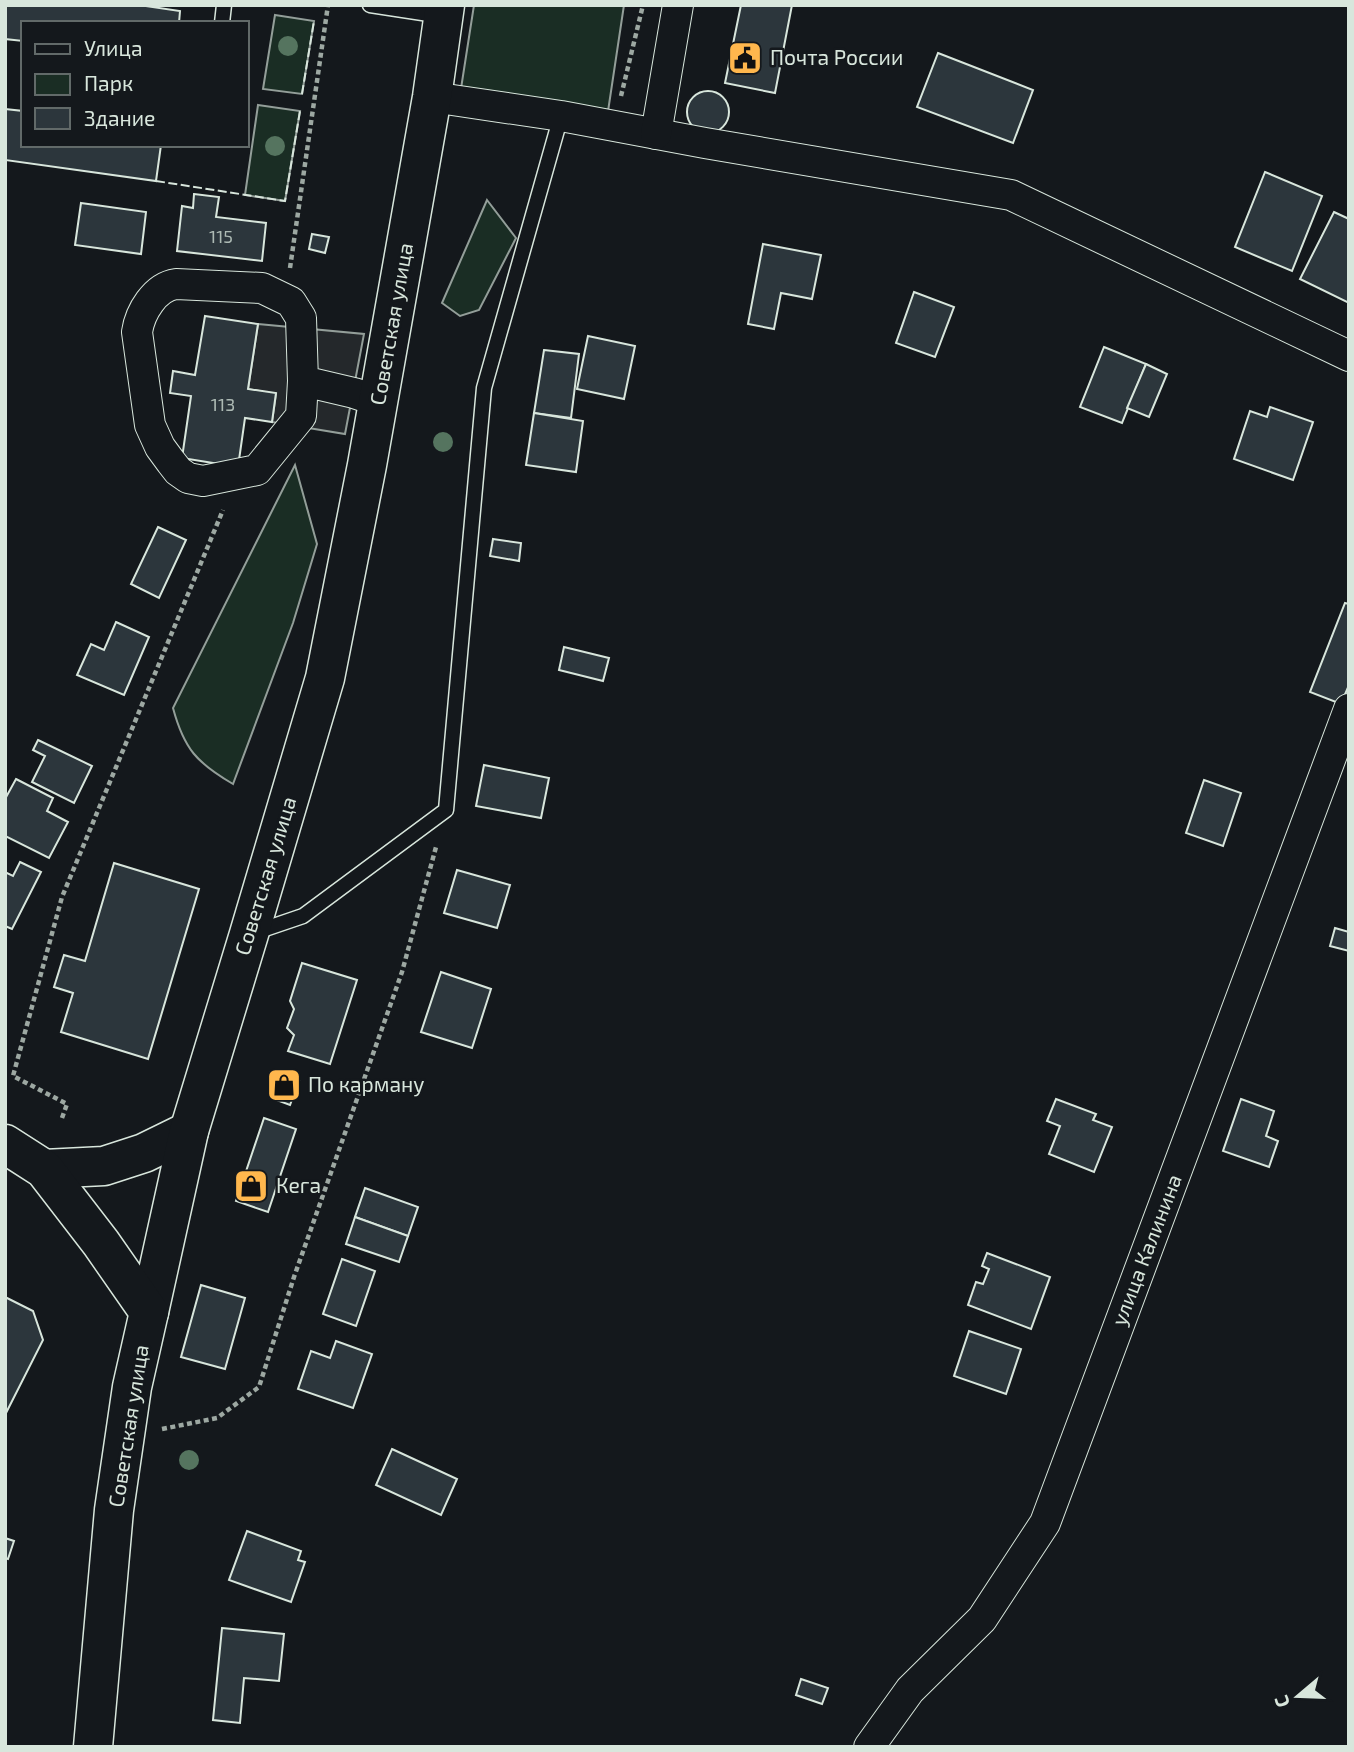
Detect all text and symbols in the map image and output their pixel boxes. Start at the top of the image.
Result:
legend [21,21,248,147]
text: Улица [84,35,143,60]
public building icon: Почта России [726,39,764,77]
place label: Почта России [770,44,903,69]
text: Парк [84,70,133,95]
text: Здание [84,105,155,130]
house number: 115 [209,225,233,247]
street label: Советская улица [364,241,418,407]
house number: 113 [211,393,235,415]
street label: Советская улица [229,793,302,958]
shop icon: По карману [265,1066,303,1104]
place label: По карману [308,1071,425,1097]
shop icon: Кега [232,1167,270,1205]
street label: улица Калинина [1105,1170,1187,1329]
place label: Кега [276,1172,321,1197]
street label: Советская улица [102,1343,154,1509]
north arrow [1263,1661,1333,1731]
text: С [1269,1693,1294,1711]

